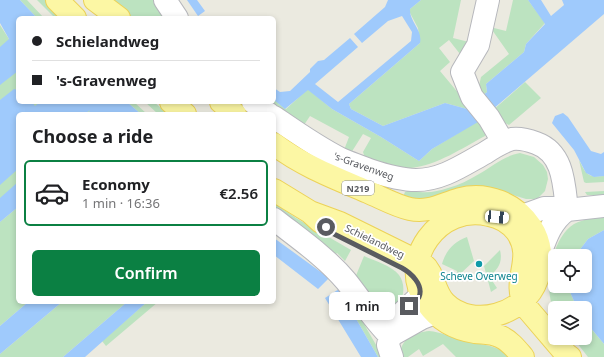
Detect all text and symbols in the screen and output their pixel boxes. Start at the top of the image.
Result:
text: Schielandweg [56,31,159,51]
text: 's-Gravenweg [56,70,157,90]
text: Choose a ride [32,124,153,148]
street label: 's-Gravenweg [332,149,396,183]
text: Economy [82,174,150,194]
icon: car [34,175,70,211]
road number: N219 [342,181,374,195]
text: €2.56 [220,183,258,203]
text: 1 min · 16:36 [82,194,160,212]
car [484,210,510,224]
route start [317,218,335,236]
street label: Schielandweg [343,220,407,262]
map controls [548,249,592,345]
button: locate [548,249,592,293]
button: Confirm [32,250,260,296]
marker: Scheve Overweg [474,259,484,269]
place label: Scheve Overweg [440,269,518,283]
callout: 1 min [329,292,395,320]
text: 1 min [344,297,380,315]
route end [400,297,418,315]
button: layers [548,301,592,345]

